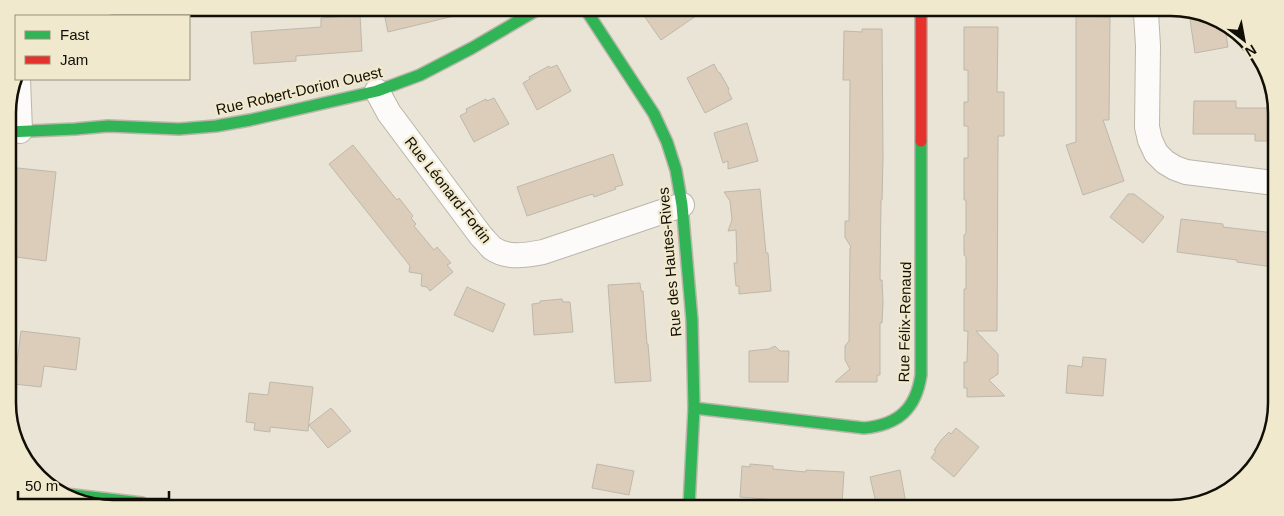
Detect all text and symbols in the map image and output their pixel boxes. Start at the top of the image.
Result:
legend [15,15,190,80]
north arrow [1219,15,1269,65]
text: Fast [60,26,90,43]
text: N [1242,42,1259,60]
text: Jam [60,51,88,68]
street label: Rue Robert-Dorion Ouest [214,63,384,118]
street label: Rue Léonard-Fortin [402,133,495,246]
street label: Rue des Hautes-Rives [654,187,685,338]
street label: Rue Félix-Renaud [895,261,914,383]
scale bar [18,468,169,500]
text: 50 m [25,477,58,494]

